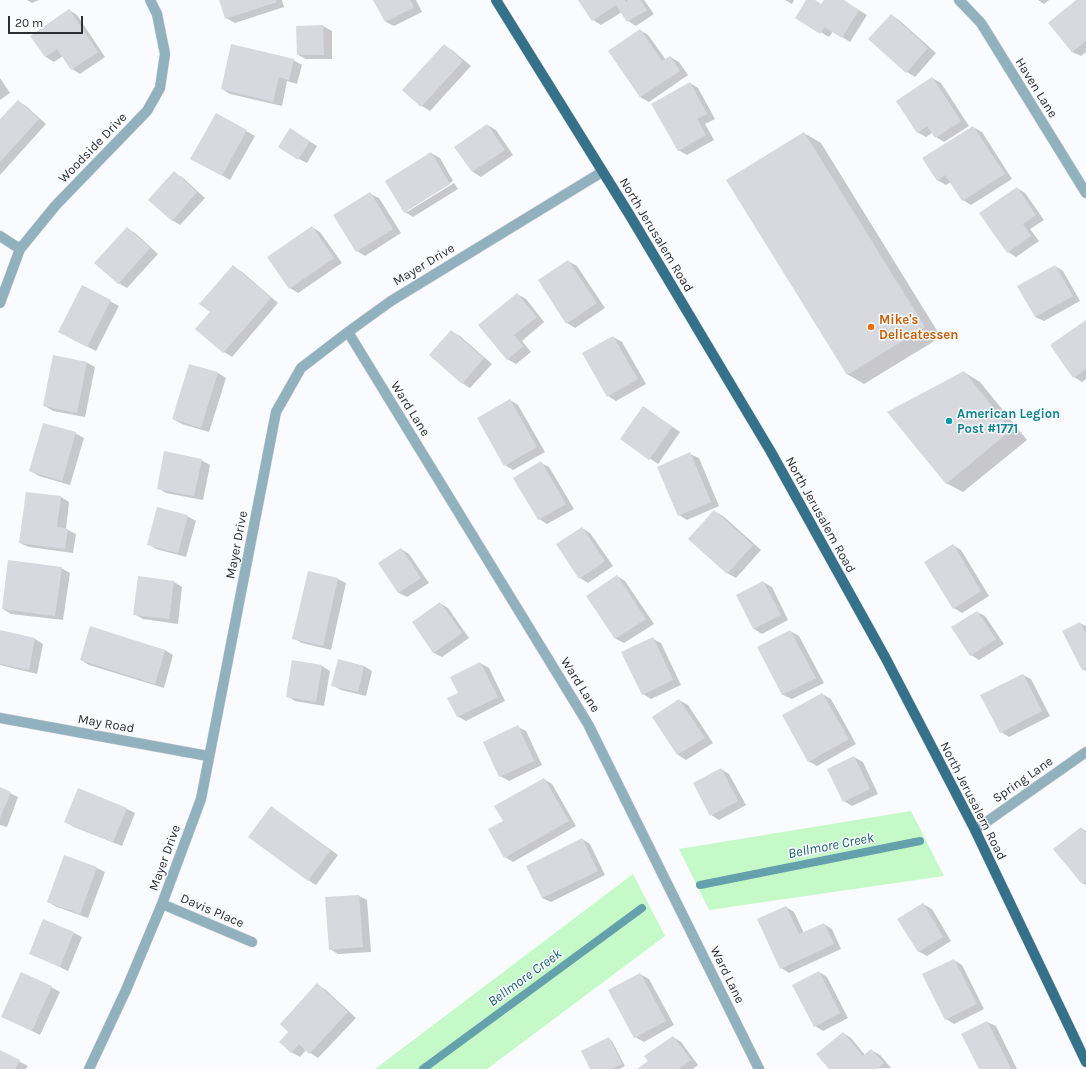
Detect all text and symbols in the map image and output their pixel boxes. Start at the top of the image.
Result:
scale bar [10,8,85,34]
text: 20 m [15,16,43,30]
street label: Haven Lane [1011,55,1061,121]
street label: Woodside Drive [56,110,130,186]
street label: North Jerusalem Road [616,175,696,295]
street label: Mayer Drive [390,241,458,289]
place label: Mike's Delicatessen [879,312,958,343]
marker: Mike's Delicatessen [866,322,876,332]
street label: Ward Lane [387,379,433,439]
place label: American Legion Post #1771 [957,406,1060,437]
marker: American Legion Post #1771 [944,416,954,426]
street label: North Jerusalem Road [782,454,858,576]
street label: Mayer Drive [223,510,251,580]
street label: Ward Lane [557,655,603,715]
street label: May Road [76,711,136,737]
street label: North Jerusalem Road [936,739,1010,863]
street label: Spring Lane [990,754,1056,806]
street label: Mayer Drive [146,823,184,893]
water label: Bellmore Creek [787,829,875,863]
street label: Davis Place [178,891,246,931]
street label: Ward Lane [706,944,748,1006]
water label: Bellmore Creek [485,946,565,1010]

